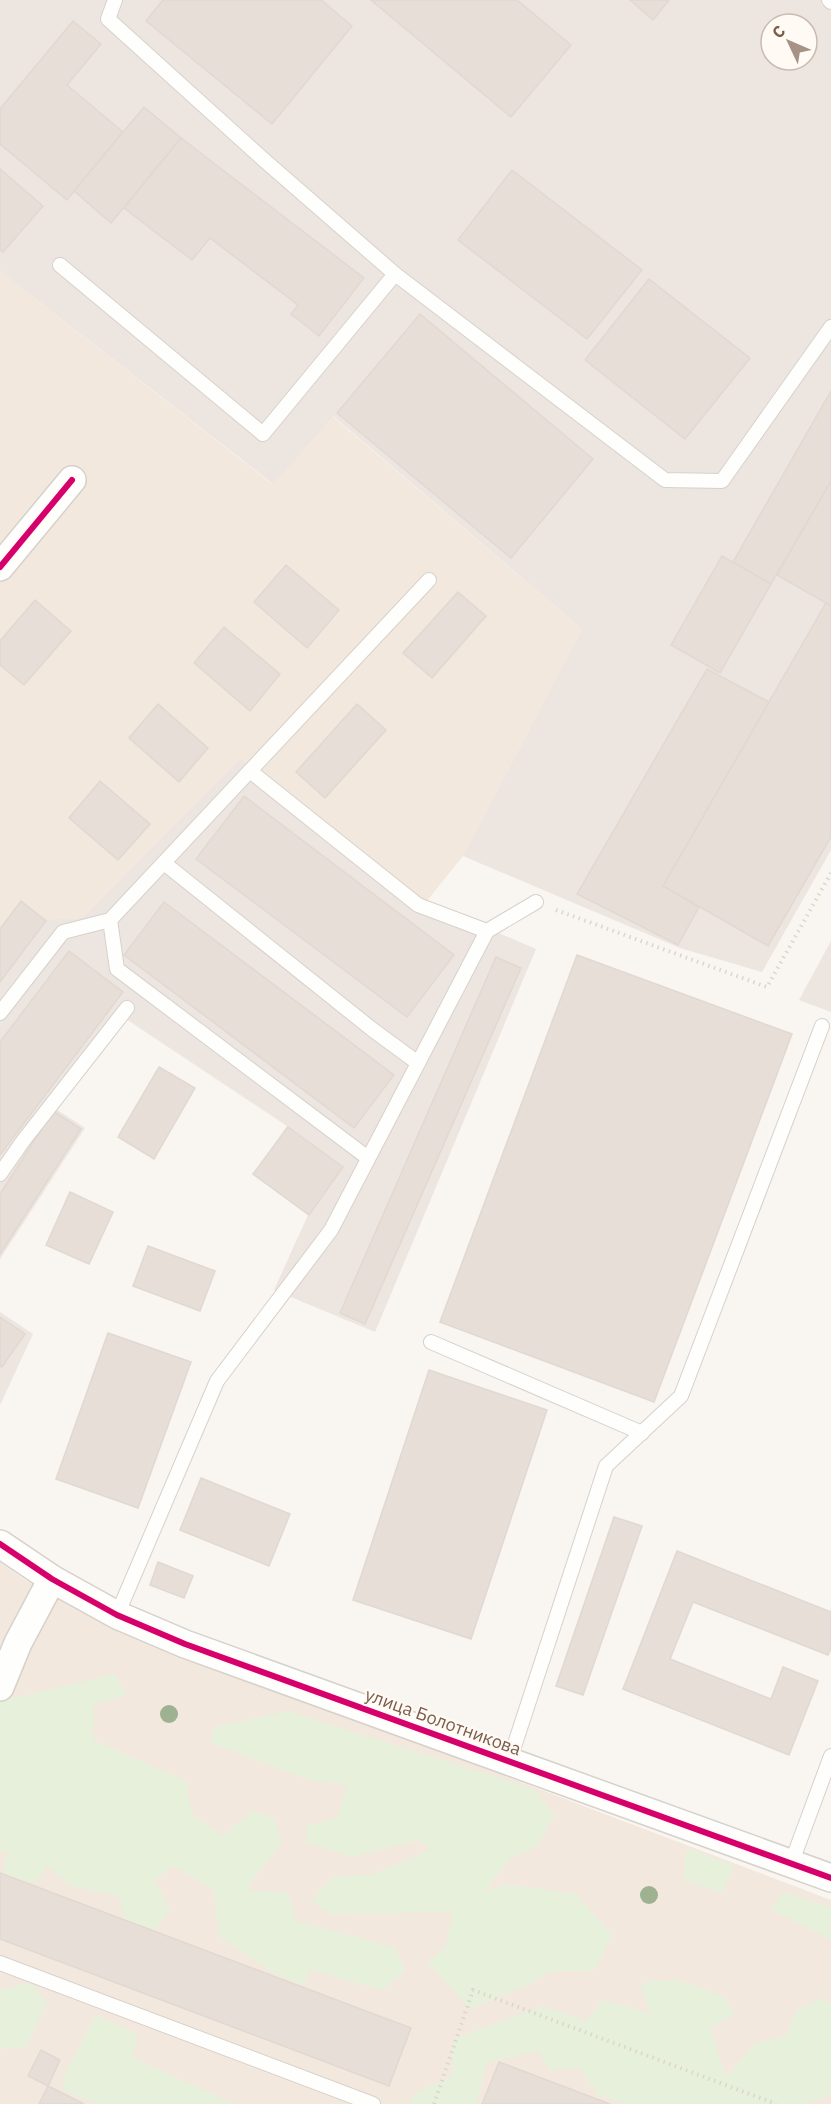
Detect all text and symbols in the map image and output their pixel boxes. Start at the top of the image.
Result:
north arrow [759,12,819,72]
text: С [767,21,789,42]
street label: улица Болотникова [362,1683,525,1761]

